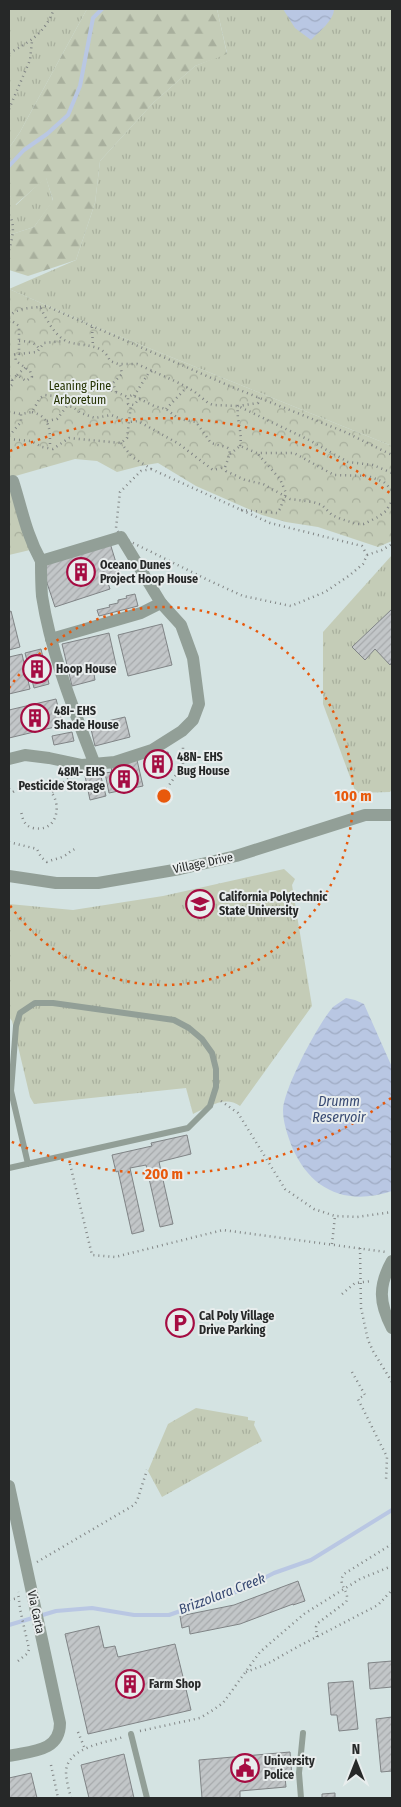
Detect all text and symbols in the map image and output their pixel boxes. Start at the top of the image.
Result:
park label: Leaning Pine Arboretum [49,379,111,407]
building icon: Oceano Dunes Project Hoop House [66,557,96,587]
place label: Oceano Dunes Project Hoop House [100,558,198,586]
building icon: Hoop House [22,654,52,684]
place label: Hoop House [56,662,116,676]
building icon: 48I- EHS Shade House [20,703,50,733]
place label: 48I- EHS Shade House [54,704,119,732]
building icon: 48N- EHS Bug House [143,749,173,779]
place label: 48N- EHS Bug House [177,750,230,778]
building icon: 48M- EHS Pesticide Storage [109,764,139,794]
place label: 48M- EHS Pesticide Storage [18,765,105,793]
centre of rings [155,787,173,805]
text: 100 m [334,787,372,805]
street label: Village Drive [172,850,234,876]
school or university icon: California Polytechnic State University [185,889,215,919]
place label: California Polytechnic State University [219,890,328,918]
water label: Drumm Reservoir [312,1093,367,1126]
text: 200 m [144,1165,183,1183]
parking icon: Cal Poly Village Drive Parking [165,1308,195,1338]
place label: Cal Poly Village Drive Parking [199,1309,274,1337]
water label: Brizzolara Creek [176,1570,268,1618]
street label: Via Carta [25,1589,47,1635]
building icon: Farm Shop [115,1669,145,1699]
place label: Farm Shop [149,1677,202,1691]
north arrow [331,1737,381,1787]
text: N [352,1741,360,1758]
public building icon: University Police [230,1753,260,1783]
place label: University Police [264,1754,315,1782]

